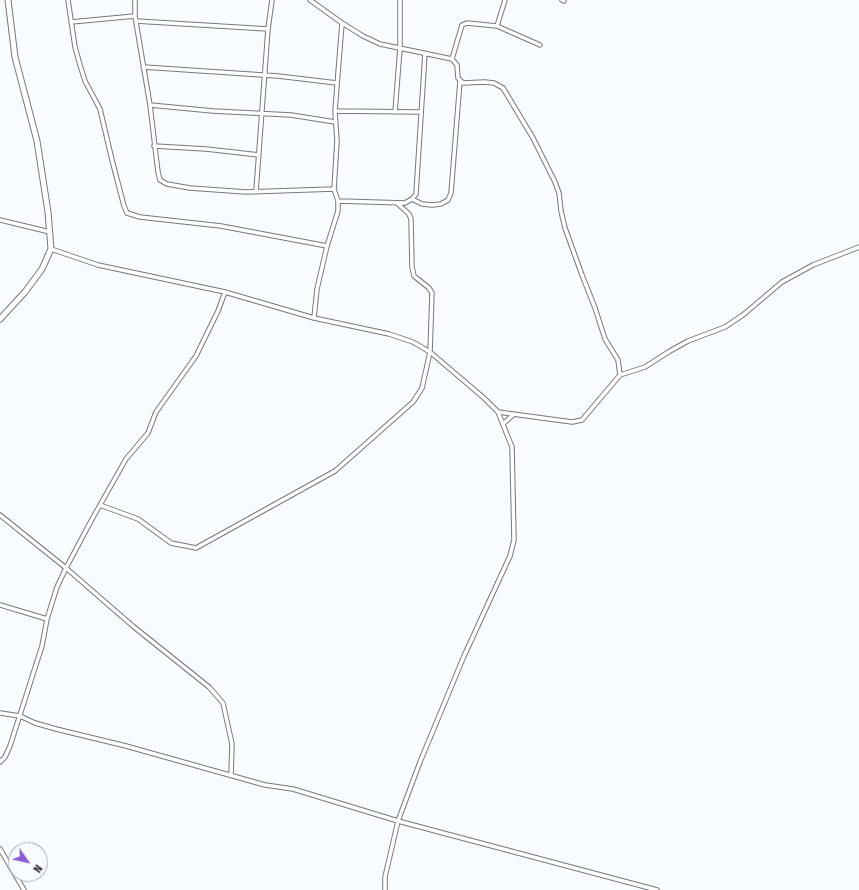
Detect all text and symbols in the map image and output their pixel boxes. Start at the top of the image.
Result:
north arrow [8,842,48,882]
text: N [30,862,45,875]

